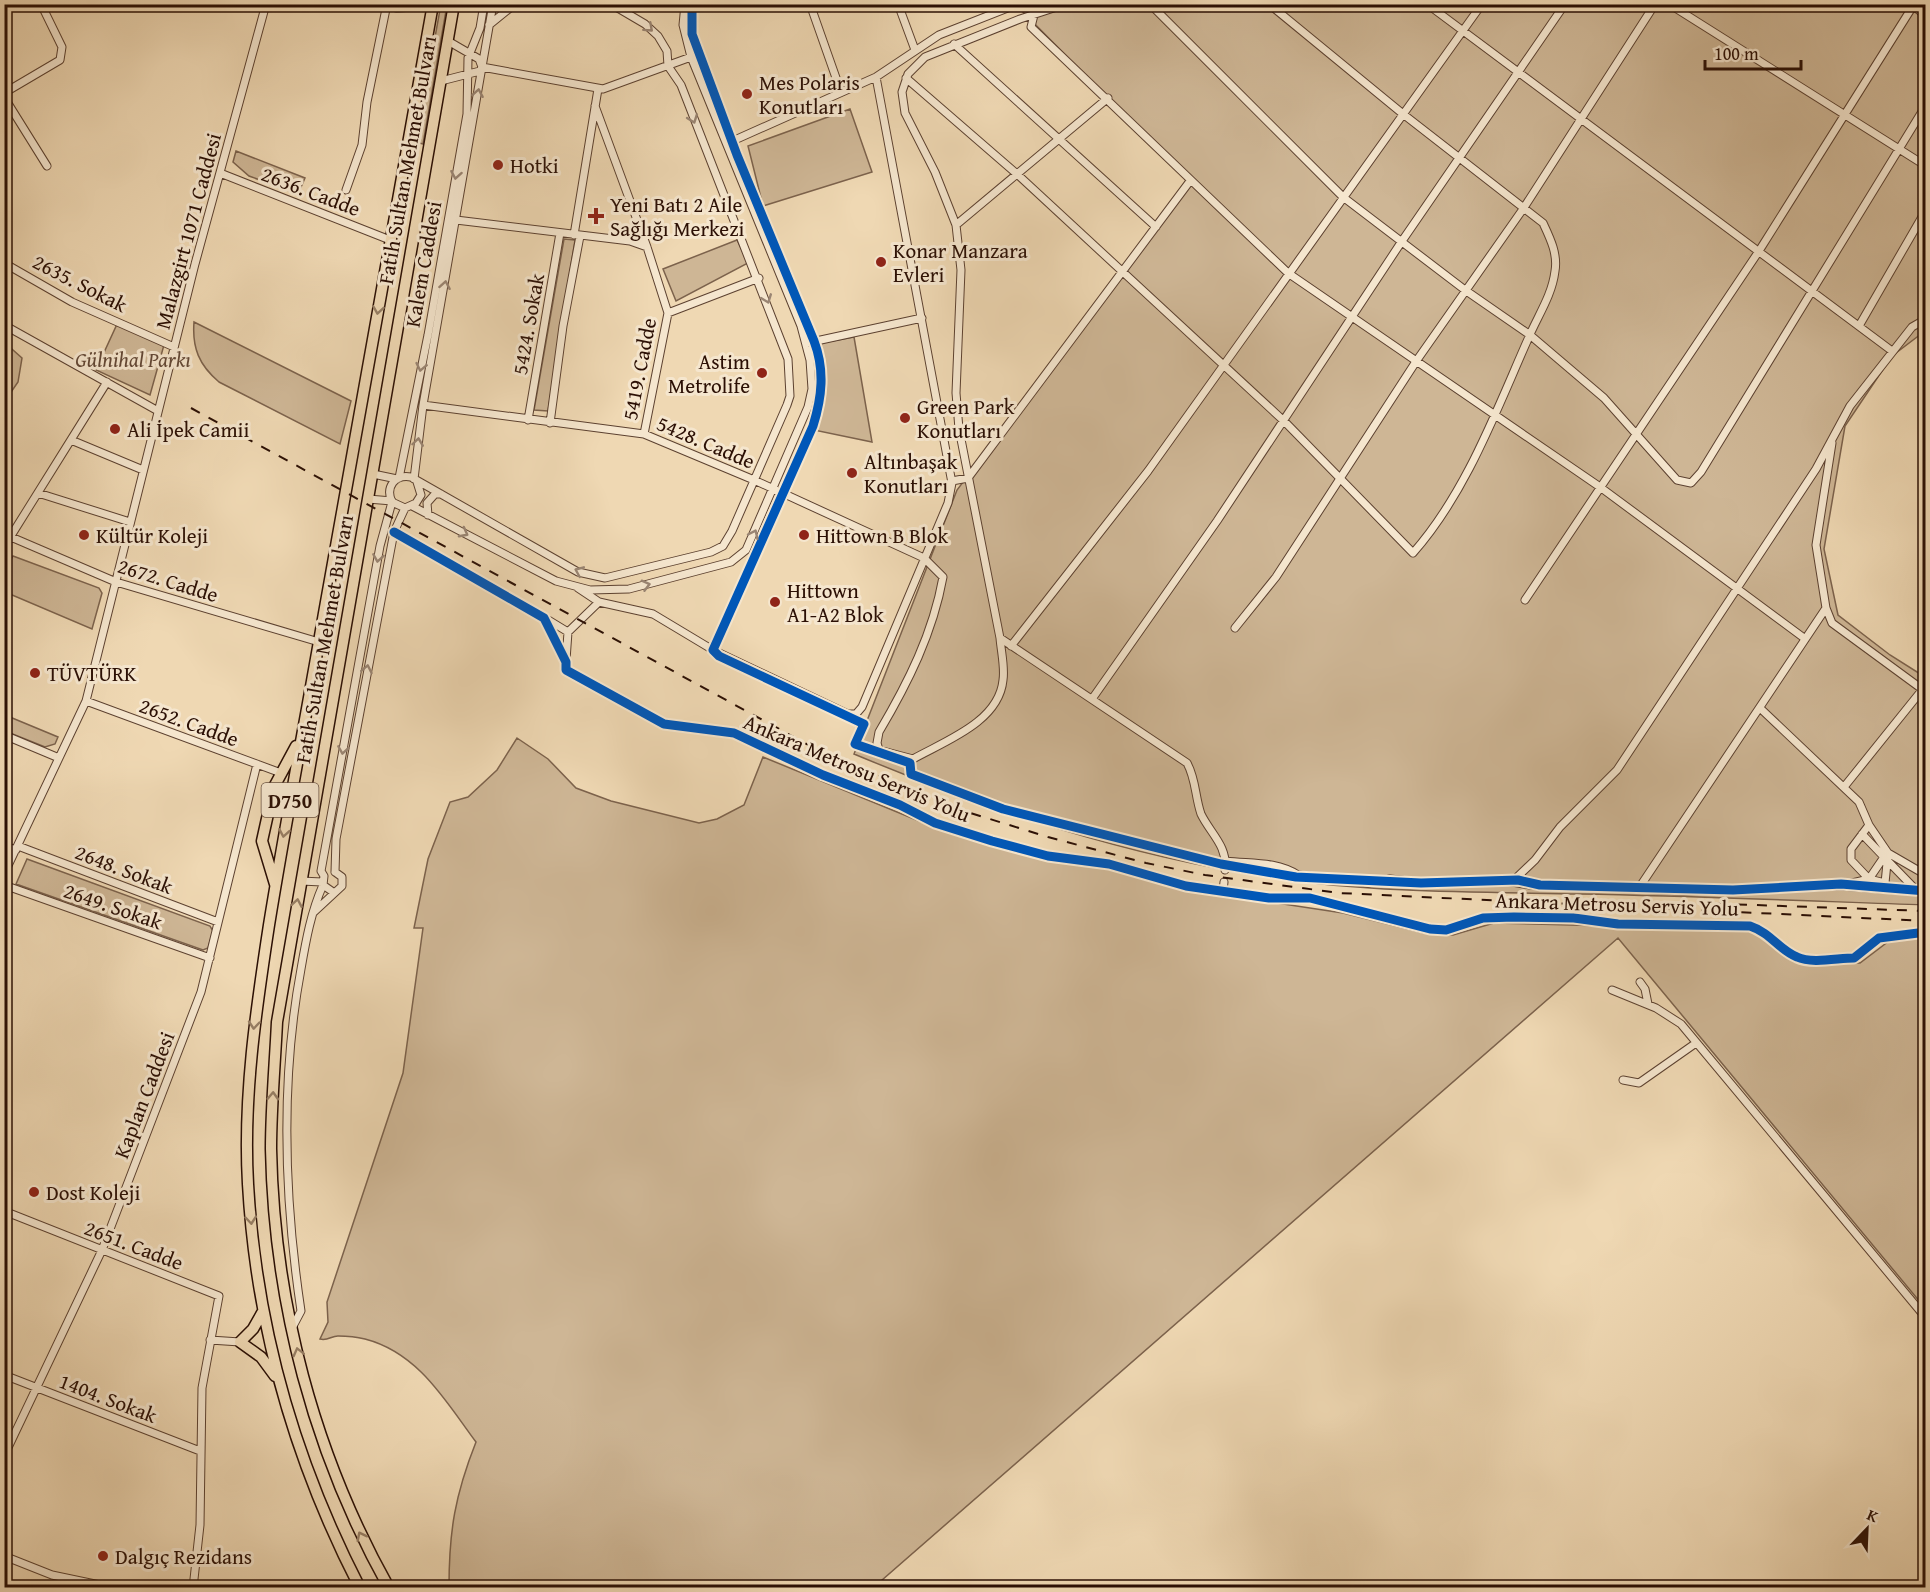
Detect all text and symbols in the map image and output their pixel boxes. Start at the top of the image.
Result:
one-way arrow [642,21,653,32]
street label: Fatih Sultan Mehmet Bulvarı [370,33,444,287]
scale bar [1705,33,1801,71]
text: 100 m [1714,40,1759,67]
place label: Mes Polaris Konutları [759,67,860,122]
marker: Mes Polaris Konutları [740,87,754,101]
one-way arrow [471,88,483,98]
one-way arrow [686,112,698,123]
street label: Malazgirt 1071 Caddesi [147,129,229,333]
place label: Hotki [510,150,559,181]
street label: 2636. Cadde [257,158,365,224]
marker: Hotki [491,158,505,172]
one-way arrow [450,171,462,180]
place label: Yeni Batı 2 Aile Sağlığı Merkezi [610,189,744,244]
street label: Kalem Caddesi [397,198,449,330]
marker: Yeni Batı 2 Aile Sağlığı Merkezi [587,207,605,225]
place label: Konar Manzara Evleri [893,235,1028,290]
street label: 2635. Sokak [27,246,133,320]
marker: Konar Manzara Evleri [874,255,888,269]
street label: 5424. Sokak [504,271,552,377]
one-way arrow [438,281,450,290]
one-way arrow [759,293,772,304]
one-way arrow [372,305,384,315]
street label: 5419. Cadde [614,315,664,423]
park label: Gülnihal Parkı [75,344,191,375]
place label: Astim Metrolife [668,346,750,401]
one-way arrow [415,362,428,372]
marker: Astim Metrolife [755,366,769,380]
place label: Green Park Konutları [917,391,1015,446]
street label: 5428. Cadde [652,407,760,477]
marker: Green Park Konutları [898,411,912,425]
place label: Ali İpek Camii [127,414,249,445]
marker: Ali İpek Camii [108,422,122,436]
one-way arrow [411,437,423,446]
place label: Altınbaşak Konutları [864,446,958,501]
marker: Altınbaşak Konutları [845,466,859,480]
street label: Fatih Sultan Mehmet Bulvarı [287,512,361,766]
place label: Kültür Koleji [96,520,208,551]
place label: Hittown B Blok [816,520,948,551]
one-way arrow [458,526,469,538]
marker: Kültür Koleji [77,528,91,542]
marker: Hittown B Blok [797,528,811,542]
one-way arrow [746,530,758,541]
street label: 2672. Cadde [114,550,222,610]
one-way arrow [372,553,385,563]
one-way arrow [575,567,586,579]
place label: Hittown A1-A2 Blok [787,575,884,630]
one-way arrow [641,579,651,592]
marker: Hittown A1-A2 Blok [768,595,782,609]
place label: TÜVTÜRK [47,658,137,689]
one-way arrow [360,664,373,674]
marker: TÜVTÜRK [28,666,42,680]
street label: 2652. Cadde [135,690,243,754]
street label: Ankara Metrosu Servis Yolu [739,706,976,830]
one-way arrow [337,745,350,755]
road number: D750 [262,783,318,817]
one-way arrow [278,827,291,837]
street label: 2648. Sokak [71,836,178,902]
street label: 2649. Sokak [60,875,167,937]
street label: Ankara Metrosu Servis Yolu [1495,884,1740,924]
one-way arrow [290,899,303,909]
one-way arrow [248,1021,261,1030]
street label: Kaplan Caddesi [106,1027,182,1163]
one-way arrow [267,1092,280,1101]
place label: Dost Koleji [46,1177,140,1208]
marker: Dost Koleji [27,1185,41,1199]
street label: 2651. Cadde [80,1212,188,1278]
one-way arrow [244,1216,257,1225]
one-way arrow [292,1347,305,1357]
street label: 1404. Sokak [55,1365,162,1431]
north arrow [1837,1499,1897,1559]
text: K [1864,1502,1883,1529]
one-way arrow [357,1532,368,1543]
place label: Dalgıç Rezidans [115,1541,252,1572]
marker: Dalgıç Rezidans [96,1549,110,1563]

